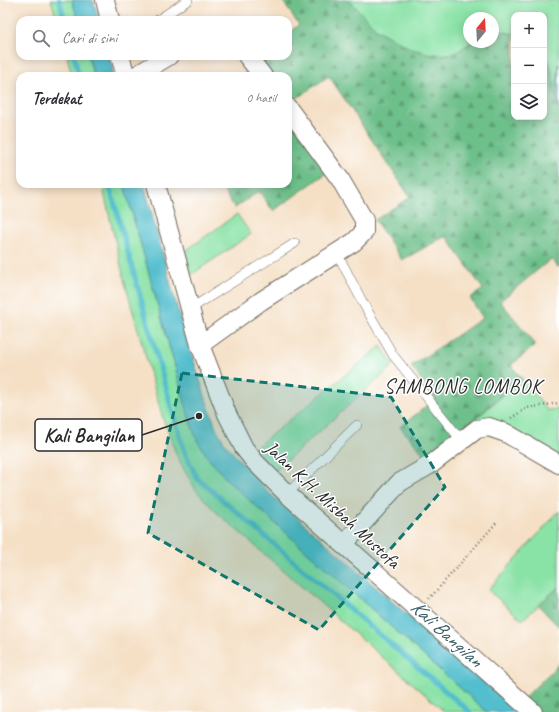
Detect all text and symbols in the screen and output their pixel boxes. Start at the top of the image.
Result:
north arrow [463,12,499,48]
map controls [511,12,547,120]
button: + [511,12,547,48]
search box [16,16,292,60]
icon: search [30,27,52,49]
text: Cari di sini [62,29,117,48]
button: − [511,48,547,84]
button: layers [511,84,547,120]
text: Terdekat [32,88,82,109]
text: 0 hasil [246,90,276,106]
district label: SAMBONG LOMBOK [384,374,545,399]
callout: Kali Bangilan [35,419,142,451]
text: Kali Bangilan [44,423,135,448]
street label: Jalan K.H. Misbah Mustofa [259,435,406,575]
water label: Kali Bangilan [405,594,489,674]

